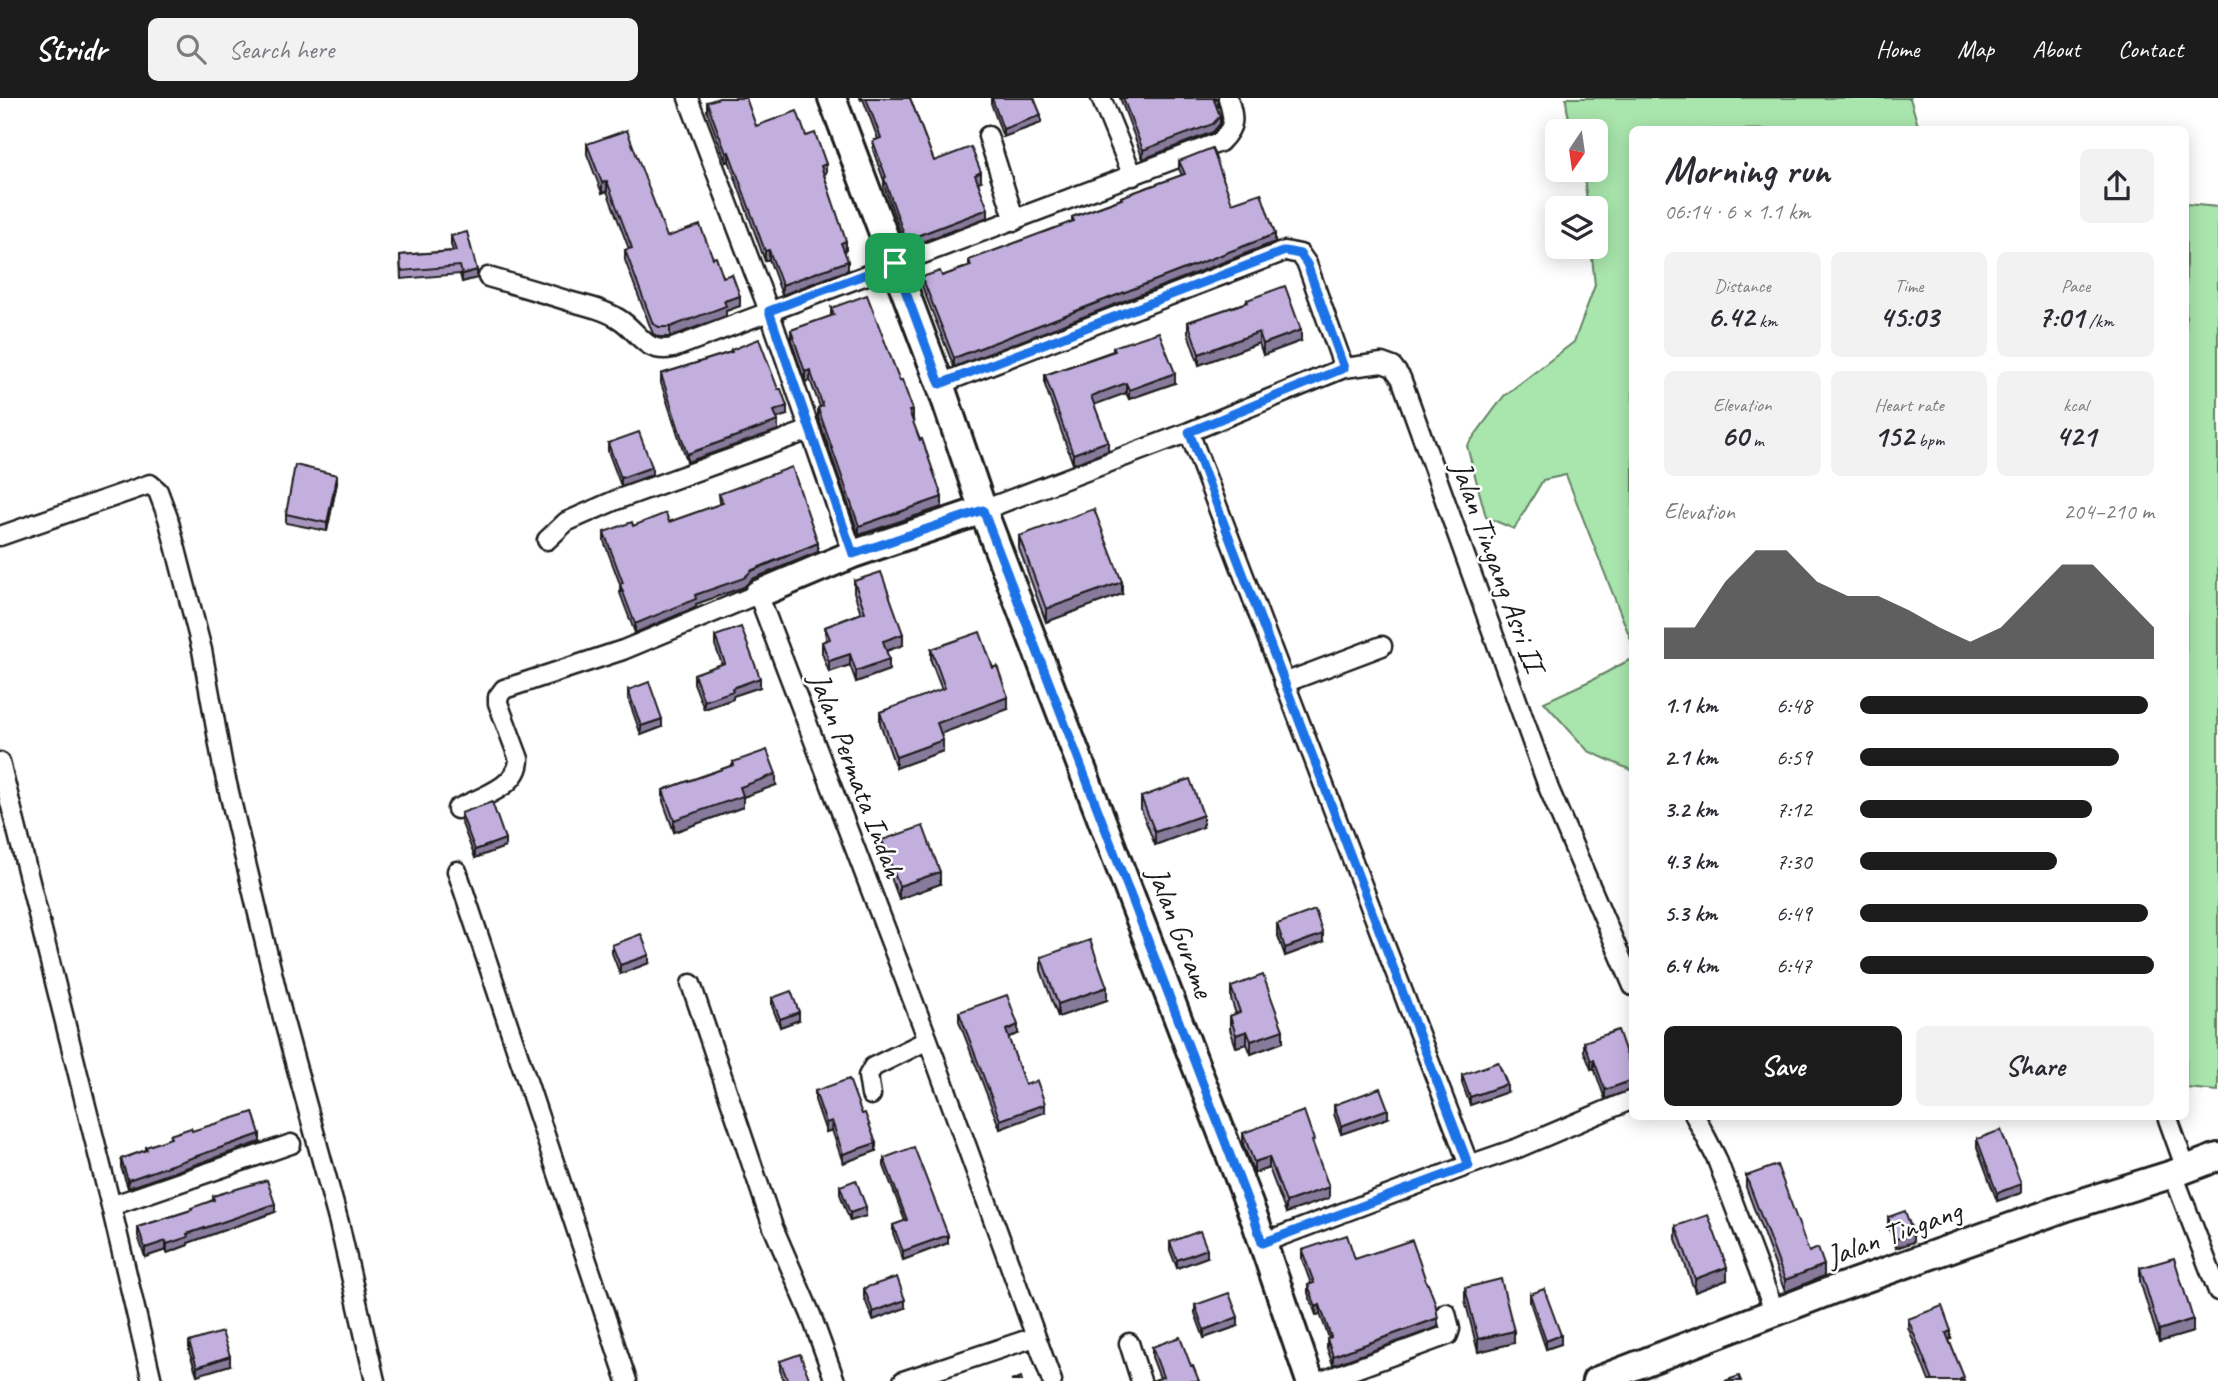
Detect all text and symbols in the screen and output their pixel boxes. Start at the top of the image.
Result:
search box [148,18,638,81]
text: Stridr [35,28,106,70]
icon: search [172,30,210,68]
text: Search here [228,33,334,66]
text: Home [1876,34,1919,64]
text: Map [1957,34,1994,64]
text: About [2032,34,2080,64]
text: Contact [2118,34,2183,64]
north arrow [1545,119,1608,182]
map controls [1545,119,1608,259]
text: Morning run [1664,147,1830,194]
button: share [2080,149,2154,223]
button: layers [1545,196,1608,259]
text: 06:14 · 6 × 1.1 km [1664,197,1810,226]
pin [865,233,925,293]
icon: arrive [876,244,914,282]
text: Distance [1714,274,1771,298]
text: Time [1894,274,1924,298]
text: Pace [2061,274,2090,298]
text: 6.42 [1707,298,1754,336]
text: 45:03 [1879,298,1939,336]
text: 7:01 [2038,298,2084,336]
text: km [1754,309,1777,333]
text: /km [2084,309,2114,333]
text: Elevation [1713,393,1772,417]
text: Heart rate [1874,393,1944,417]
text: kcal [2063,393,2088,417]
text: 60 [1721,417,1749,455]
text: 152 [1874,417,1914,455]
text: 421 [2055,417,2096,455]
text: m [1749,428,1764,452]
text: bpm [1914,428,1944,452]
street label: Jalan Tingang Asri II [1442,454,1556,682]
text: Elevation [1664,497,1735,526]
text: 204–210 m [2063,497,2154,526]
street label: Jalan Permata Indah [800,665,914,884]
text: 1.1 km [1664,691,1718,720]
text: 6:48 [1776,691,1812,720]
text: 2.1 km [1664,743,1718,772]
text: 6:59 [1776,743,1812,772]
text: 3.2 km [1664,795,1718,824]
text: 7:12 [1776,795,1812,824]
text: 4.3 km [1664,847,1718,876]
text: 7:30 [1776,847,1812,876]
street label: Jalan Gurame [1138,860,1224,1005]
text: 5.3 km [1664,899,1717,928]
text: 6:49 [1776,899,1812,928]
text: 6.4 km [1664,951,1718,980]
text: 6:47 [1776,951,1812,980]
button: Save [1664,1026,1902,1106]
button: Share [1916,1026,2154,1106]
street label: Jalan Tingang [1820,1190,1969,1276]

